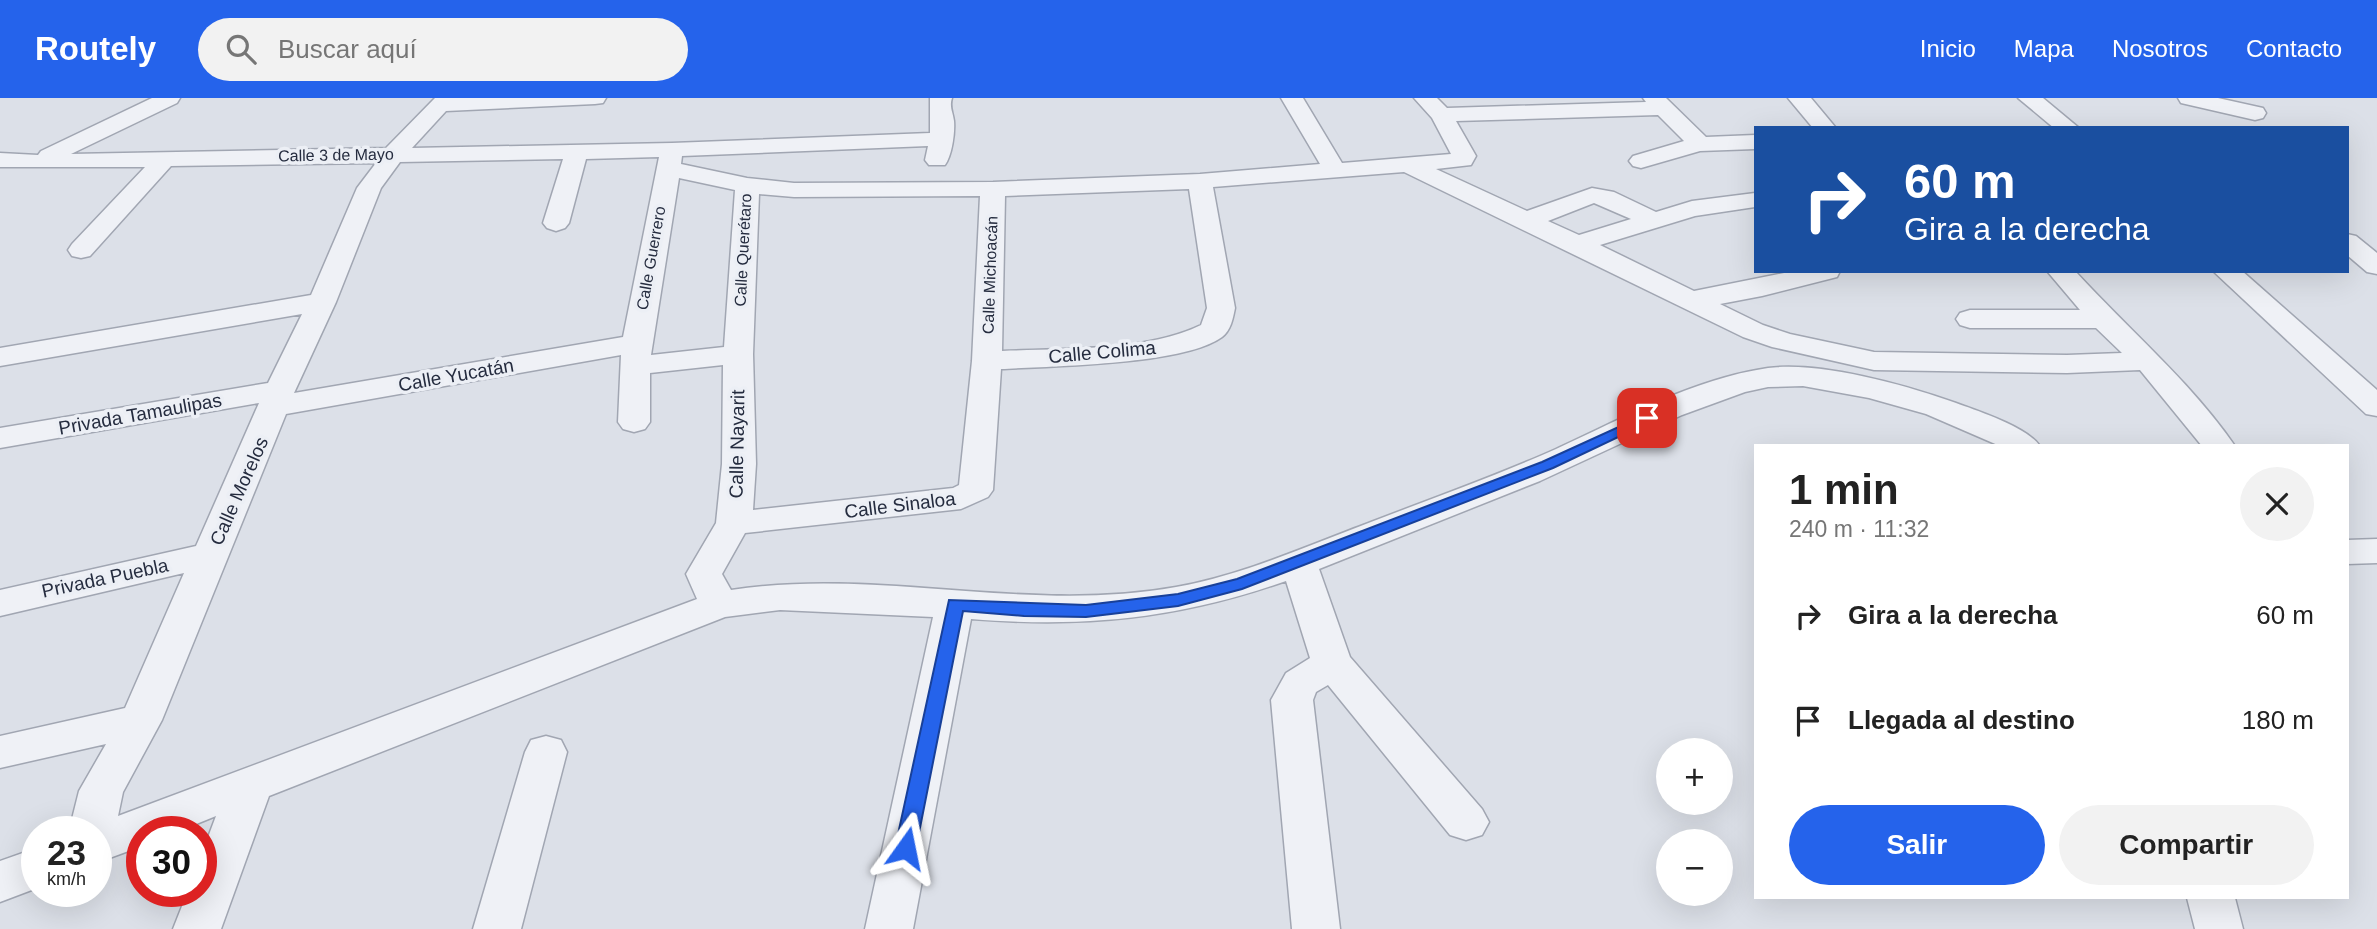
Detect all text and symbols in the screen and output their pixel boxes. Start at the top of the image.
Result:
search box [198,18,688,81]
text: Routely [35,30,156,67]
icon: search [222,30,260,68]
text: Buscar aquí [278,34,417,64]
text: Inicio [1920,35,1976,62]
text: Mapa [2014,35,2074,62]
text: Nosotros [2112,35,2208,62]
text: Contacto [2246,35,2342,62]
street label: Calle 3 de Mayo [278,145,394,165]
icon: right [1789,154,1880,245]
text: 60 m [1904,154,2016,208]
street label: Calle Querétaro [732,193,754,307]
street label: Calle Guerrero [634,205,668,311]
text: Gira a la derecha [1904,211,2149,247]
street label: Calle Michoacán [979,216,1001,334]
street label: Calle Colima [1047,337,1157,367]
street label: Calle Yucatán [397,355,515,395]
pin [1617,388,1677,448]
street label: Privada Tamaulipas [57,389,223,439]
street label: Calle Nayarit [726,389,748,499]
icon: arrive [1628,399,1666,437]
street label: Calle Morelos [206,434,272,548]
text: 1 min [1789,466,1899,513]
button: close [2240,467,2314,541]
street label: Calle Sinaloa [843,488,957,522]
text: 240 m · 11:32 [1789,516,1929,542]
street label: Privada Puebla [40,554,171,602]
icon: right [1789,597,1827,635]
text: Gira a la derecha [1848,600,2058,630]
text: 60 m [2256,600,2314,630]
icon: arrive [1789,702,1827,740]
text: Llegada al destino [1848,705,2075,735]
text: 180 m [2242,705,2314,735]
map controls [1656,738,1733,906]
button: + [1656,738,1733,815]
button: Salir [1789,805,2045,885]
button: Compartir [2059,805,2314,885]
position arrow [869,811,943,885]
speed limit sign: 30 [126,816,217,907]
button: − [1656,829,1733,906]
text: 23 [47,833,86,872]
text: km/h [47,869,86,889]

